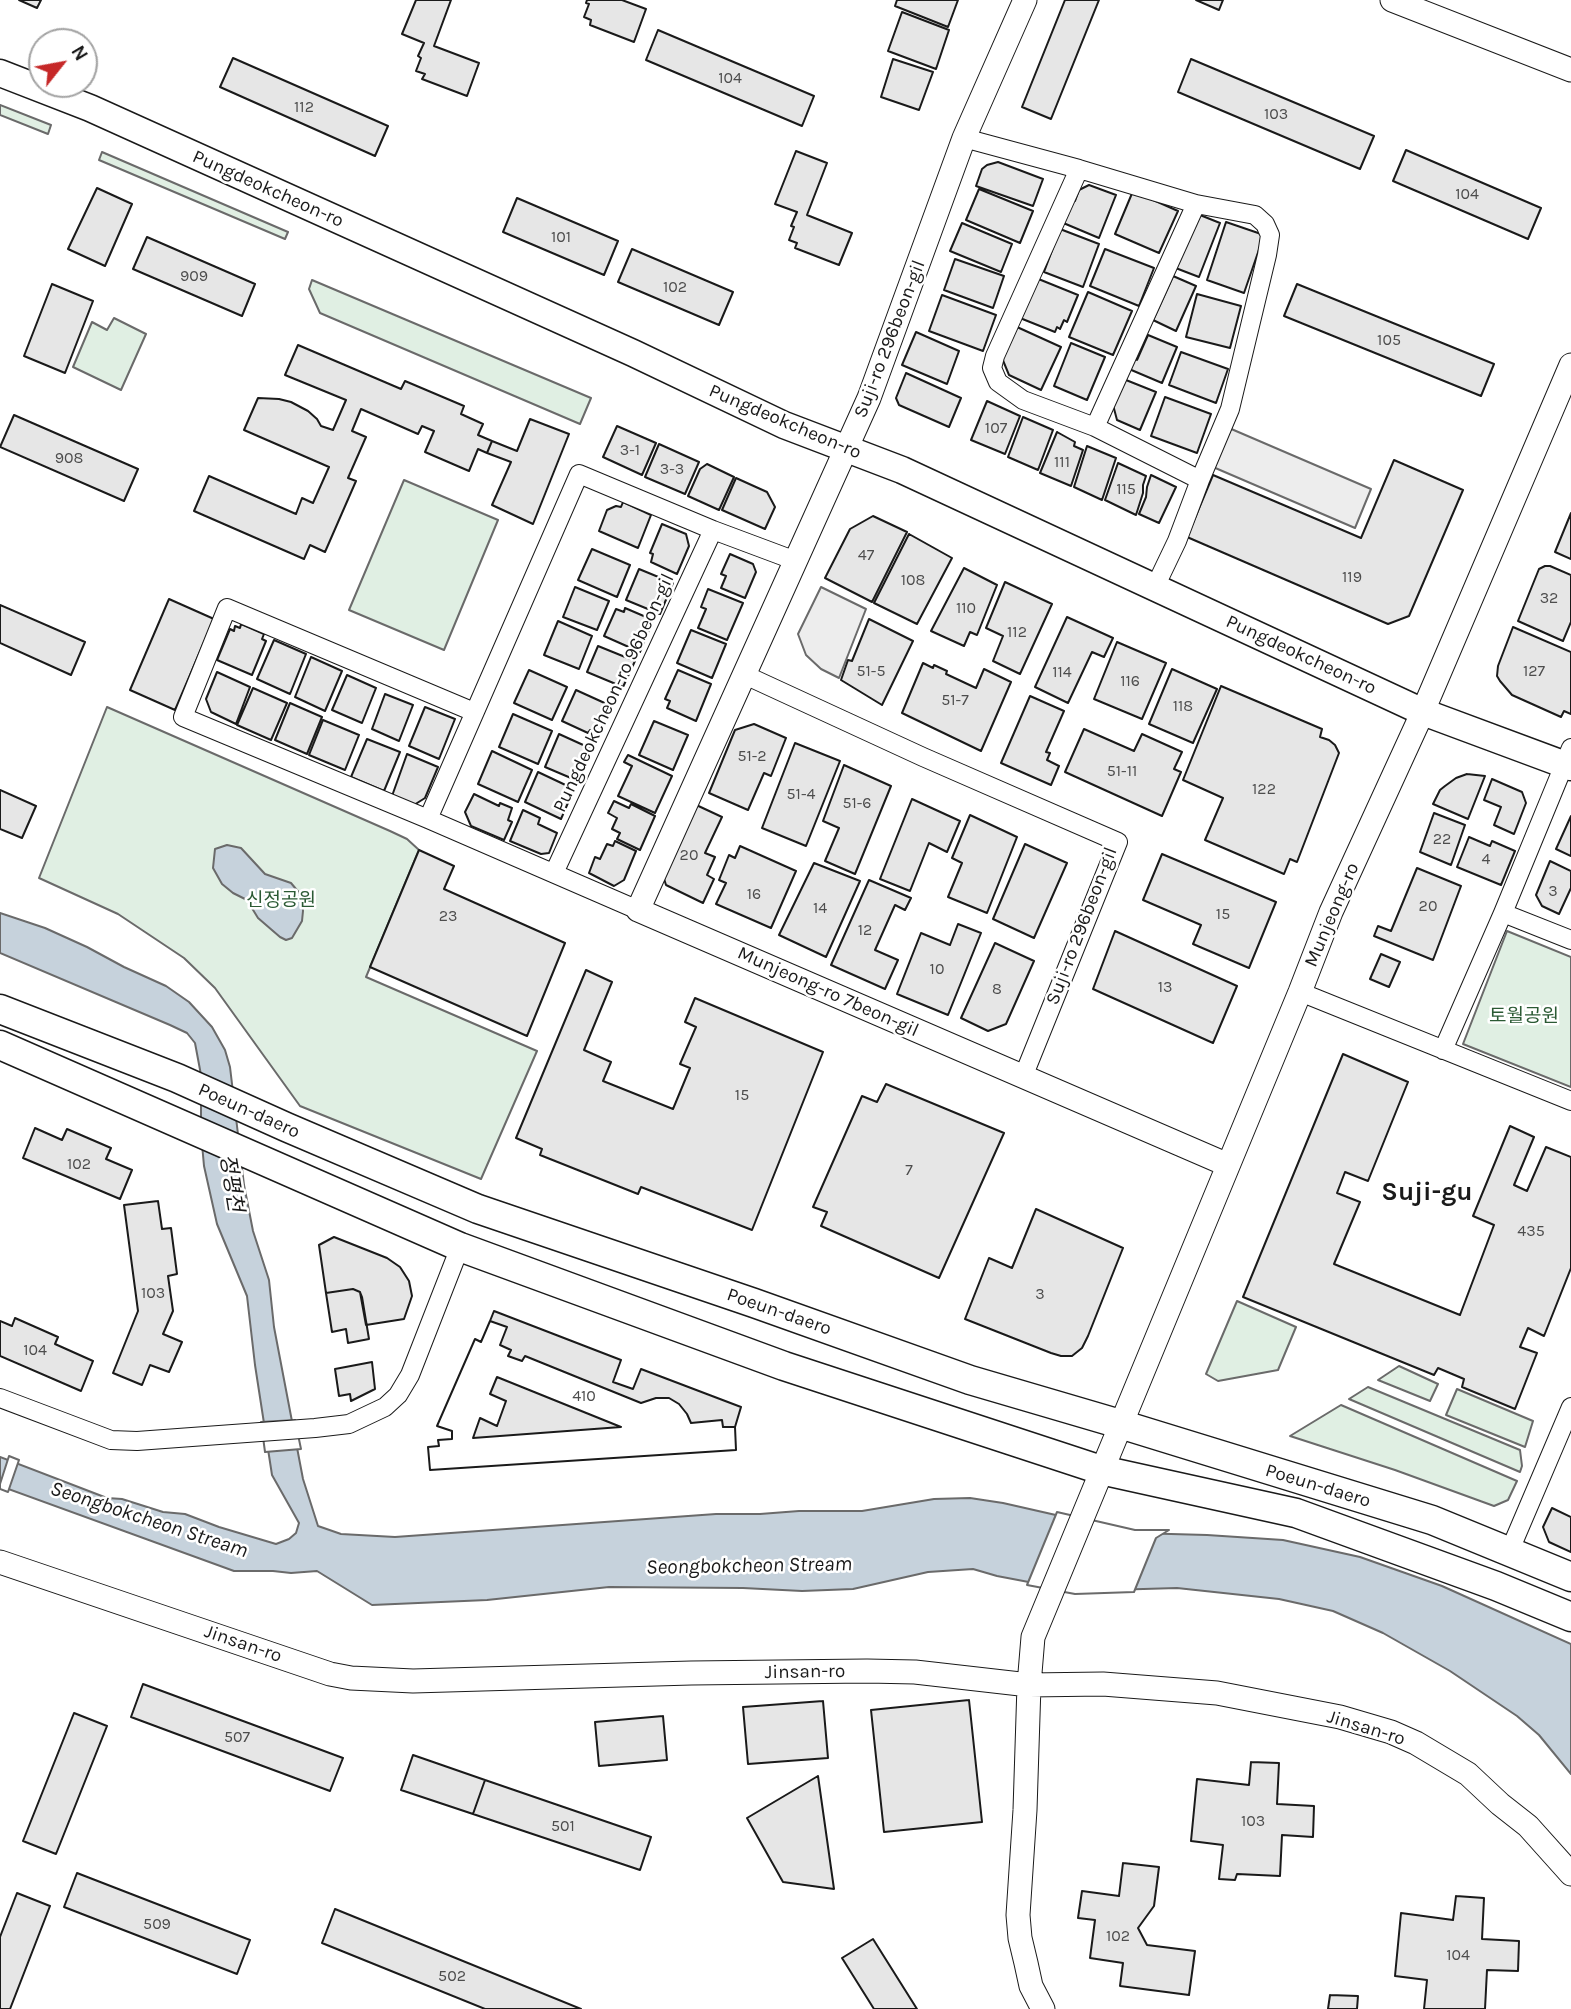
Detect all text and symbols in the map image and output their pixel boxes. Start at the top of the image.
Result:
north arrow [28,28,98,98]
text: N [66,42,92,65]
house number: 104 [718,68,742,88]
house number: 112 [294,97,314,117]
house number: 103 [1264,104,1288,124]
street label: Pungdeokcheon-ro [189,145,347,233]
house number: 104 [1455,184,1479,204]
house number: 101 [551,227,571,247]
street label: Suji-ro 296beon-gil [849,257,931,421]
house number: 909 [180,266,208,286]
house number: 102 [663,277,687,297]
house number: 105 [1377,330,1401,350]
street label: Pungdeokcheon-ro [705,380,865,464]
house number: 107 [985,418,1007,438]
house number: 3-1 [620,440,640,460]
house number: 908 [55,448,83,468]
house number: 111 [1054,452,1070,472]
house number: 3-3 [660,459,684,479]
house number: 115 [1116,479,1136,499]
house number: 47 [858,545,874,565]
house number: 119 [1342,567,1362,587]
street label: Pungdeokcheon-ro 96beon-gil [549,570,679,816]
house number: 108 [901,570,925,590]
house number: 32 [1540,588,1558,608]
house number: 110 [956,598,976,618]
street label: Pungdeokcheon-ro [1222,610,1380,700]
house number: 112 [1007,622,1027,642]
house number: 51-5 [857,661,885,681]
house number: 127 [1523,661,1545,681]
house number: 114 [1052,662,1072,682]
house number: 116 [1120,671,1140,691]
house number: 51-7 [941,690,969,710]
house number: 118 [1173,696,1193,716]
house number: 51-2 [737,746,767,766]
house number: 51-11 [1107,761,1137,781]
house number: 122 [1252,779,1276,799]
house number: 51-4 [787,784,815,804]
house number: 51-6 [842,793,872,813]
house number: 22 [1433,829,1451,849]
street label: Suji-ro 296beon-gil [1041,844,1123,1008]
house number: 20 [680,845,698,865]
house number: 4 [1482,849,1490,869]
street label: Munjeong-ro [1300,859,1364,971]
house number: 3 [1548,881,1558,901]
house number: 16 [747,884,761,904]
park label: 신정공원 [246,890,316,912]
house number: 20 [1419,896,1437,916]
house number: 14 [813,898,827,918]
house number: 15 [1216,904,1230,924]
house number: 23 [439,906,457,926]
house number: 12 [858,920,872,940]
street label: Munjeong-ro 7beon-gil [734,942,922,1042]
house number: 10 [930,959,944,979]
house number: 13 [1158,977,1172,997]
house number: 8 [992,979,1002,999]
park label: 토월공원 [1489,1006,1559,1028]
street label: Poeun-daero [195,1078,303,1144]
house number: 15 [735,1085,749,1105]
water label: 정평천 [214,1152,248,1214]
house number: 102 [67,1154,91,1174]
house number: 7 [905,1160,913,1180]
district label: Suji-gu [1381,1177,1473,1209]
house number: 435 [1517,1221,1545,1241]
house number: 103 [141,1283,165,1303]
street label: Poeun-daero [724,1283,834,1341]
house number: 3 [1035,1284,1045,1304]
house number: 104 [23,1340,47,1360]
house number: 410 [572,1386,596,1406]
street label: Poeun-daero [1263,1459,1373,1513]
water label: Seongbokcheon Stream [47,1476,251,1564]
water label: Seongbokcheon Stream [646,1552,852,1580]
street label: Jinsan-ro [201,1620,285,1668]
street label: Jinsan-ro [765,1660,845,1684]
street label: Jinsan-ro [1324,1705,1408,1751]
house number: 507 [224,1727,250,1747]
house number: 103 [1241,1811,1265,1831]
house number: 501 [551,1816,575,1836]
house number: 509 [143,1914,171,1934]
house number: 102 [1106,1926,1130,1946]
house number: 104 [1446,1945,1470,1965]
house number: 502 [438,1966,466,1986]

